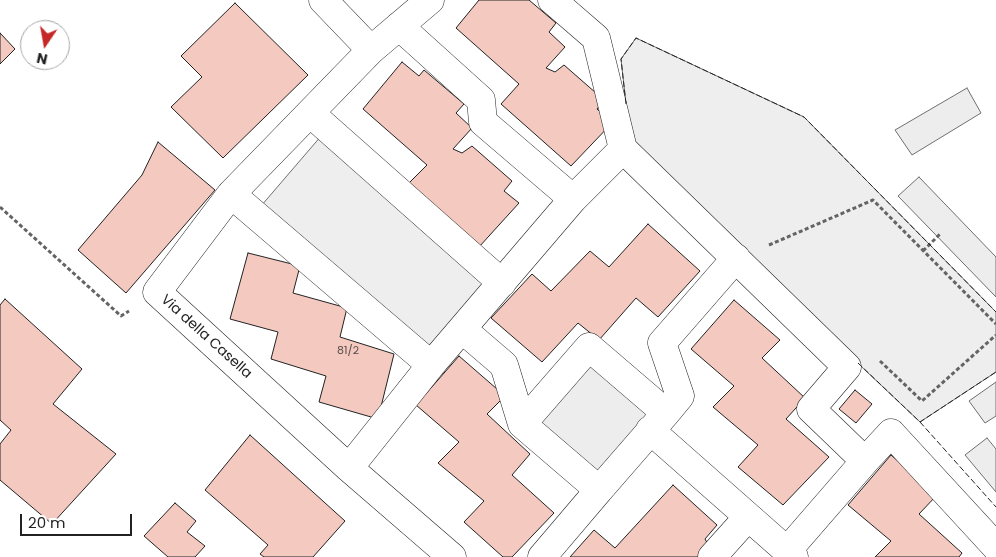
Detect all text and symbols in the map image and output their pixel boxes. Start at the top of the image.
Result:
north arrow [20,20,70,70]
text: N [35,48,49,70]
street label: Via della Casella [157,292,255,382]
house number: 81/2 [337,344,359,358]
scale bar [22,504,135,536]
text: 20 m [28,512,66,533]

